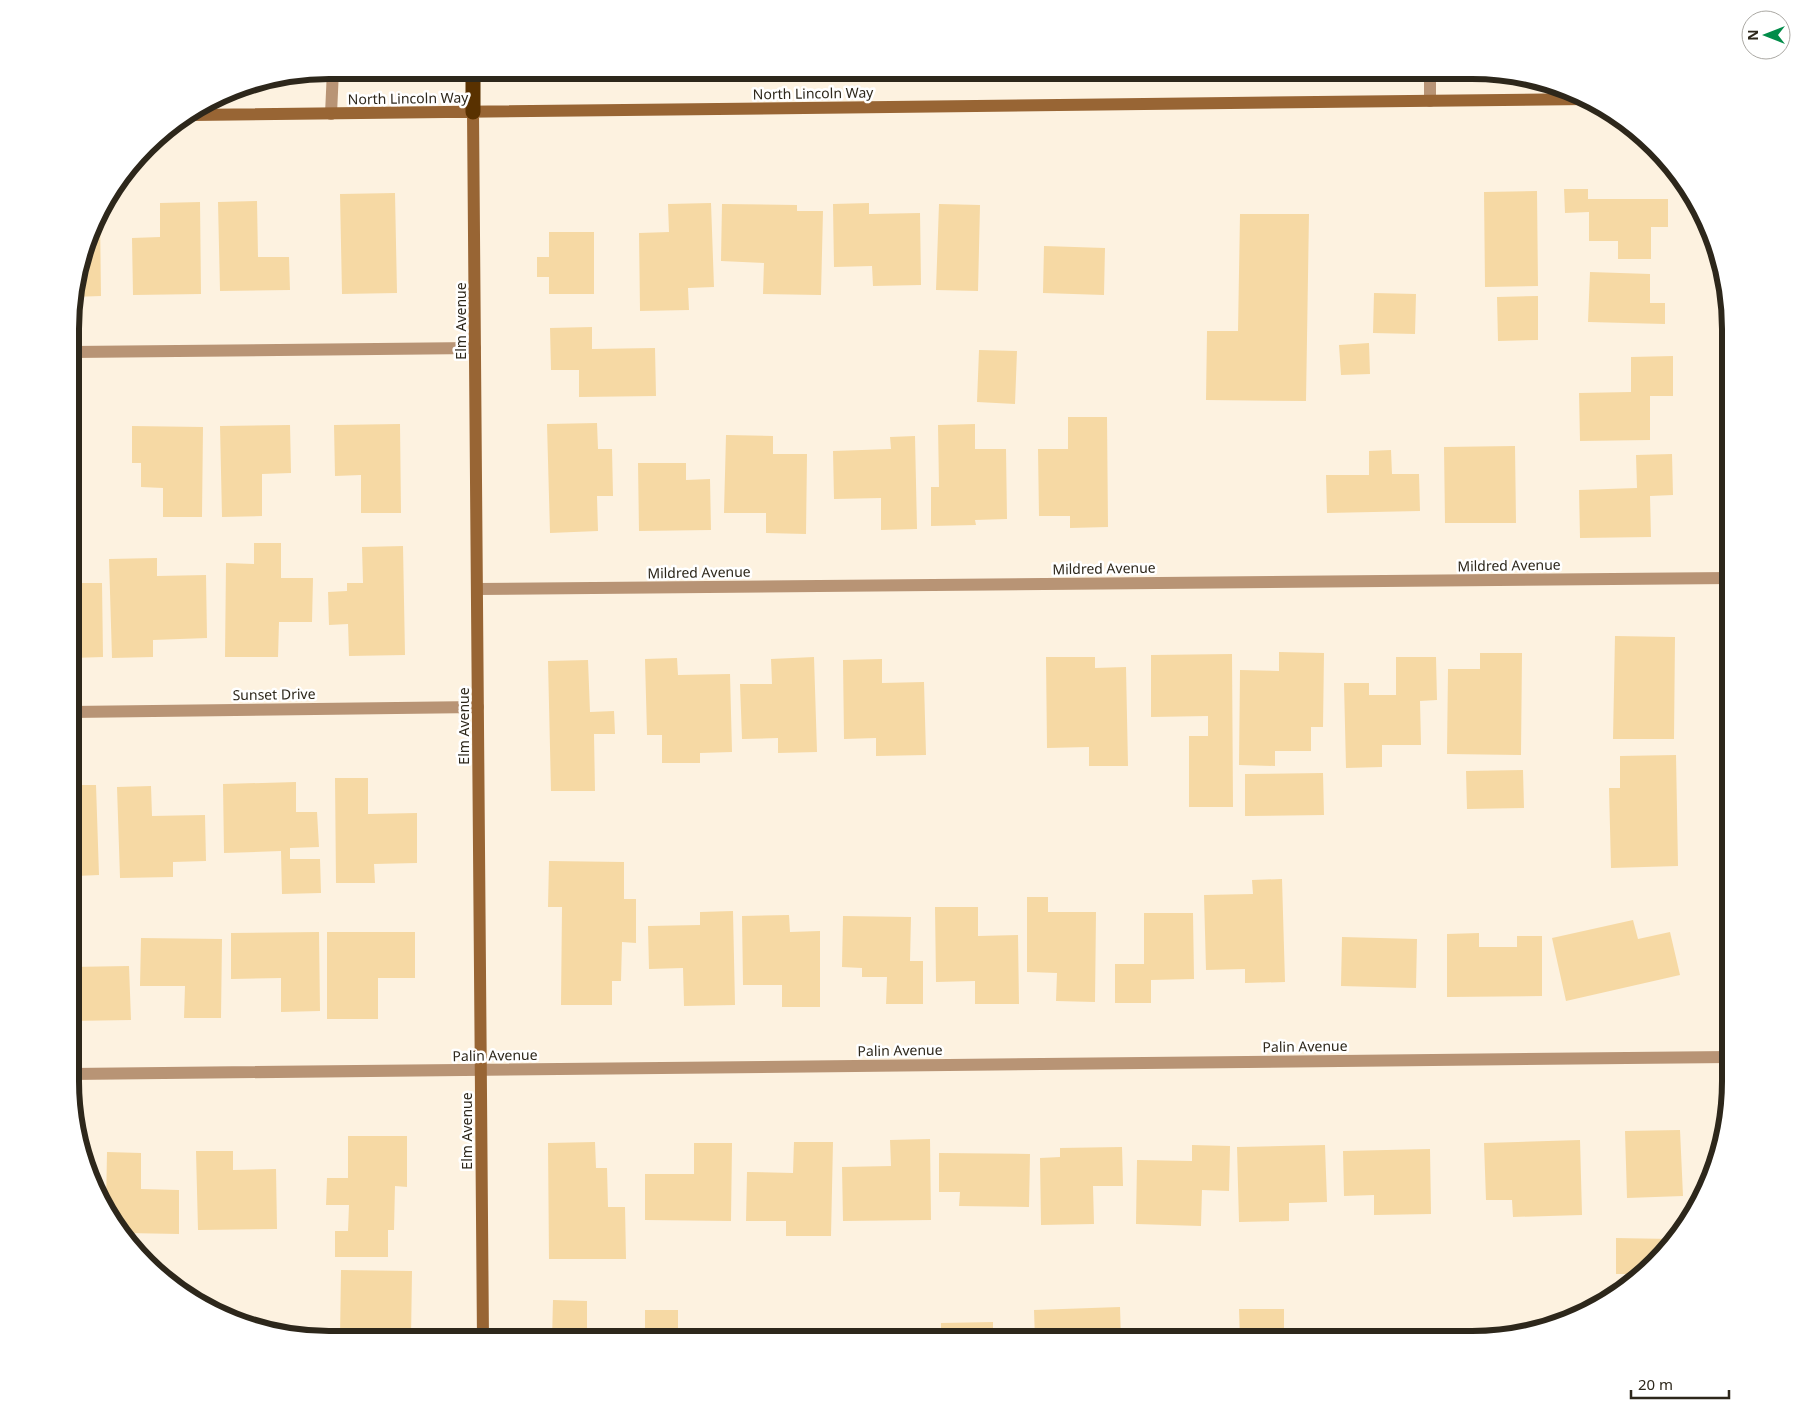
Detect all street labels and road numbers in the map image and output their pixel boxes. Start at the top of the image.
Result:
street label: North Lincoln Way [753,82,874,104]
street label: North Lincoln Way [348,87,469,109]
street label: Elm Avenue [451,282,470,360]
street label: Mildred Avenue [1457,555,1561,575]
street label: Mildred Avenue [1052,558,1156,578]
street label: Mildred Avenue [647,562,751,582]
street label: Sunset Drive [232,684,316,704]
street label: Elm Avenue [454,687,473,765]
street label: Palin Avenue [1262,1036,1348,1056]
street label: Palin Avenue [857,1040,943,1060]
street label: Palin Avenue [452,1045,538,1065]
street label: Elm Avenue [457,1092,476,1170]

